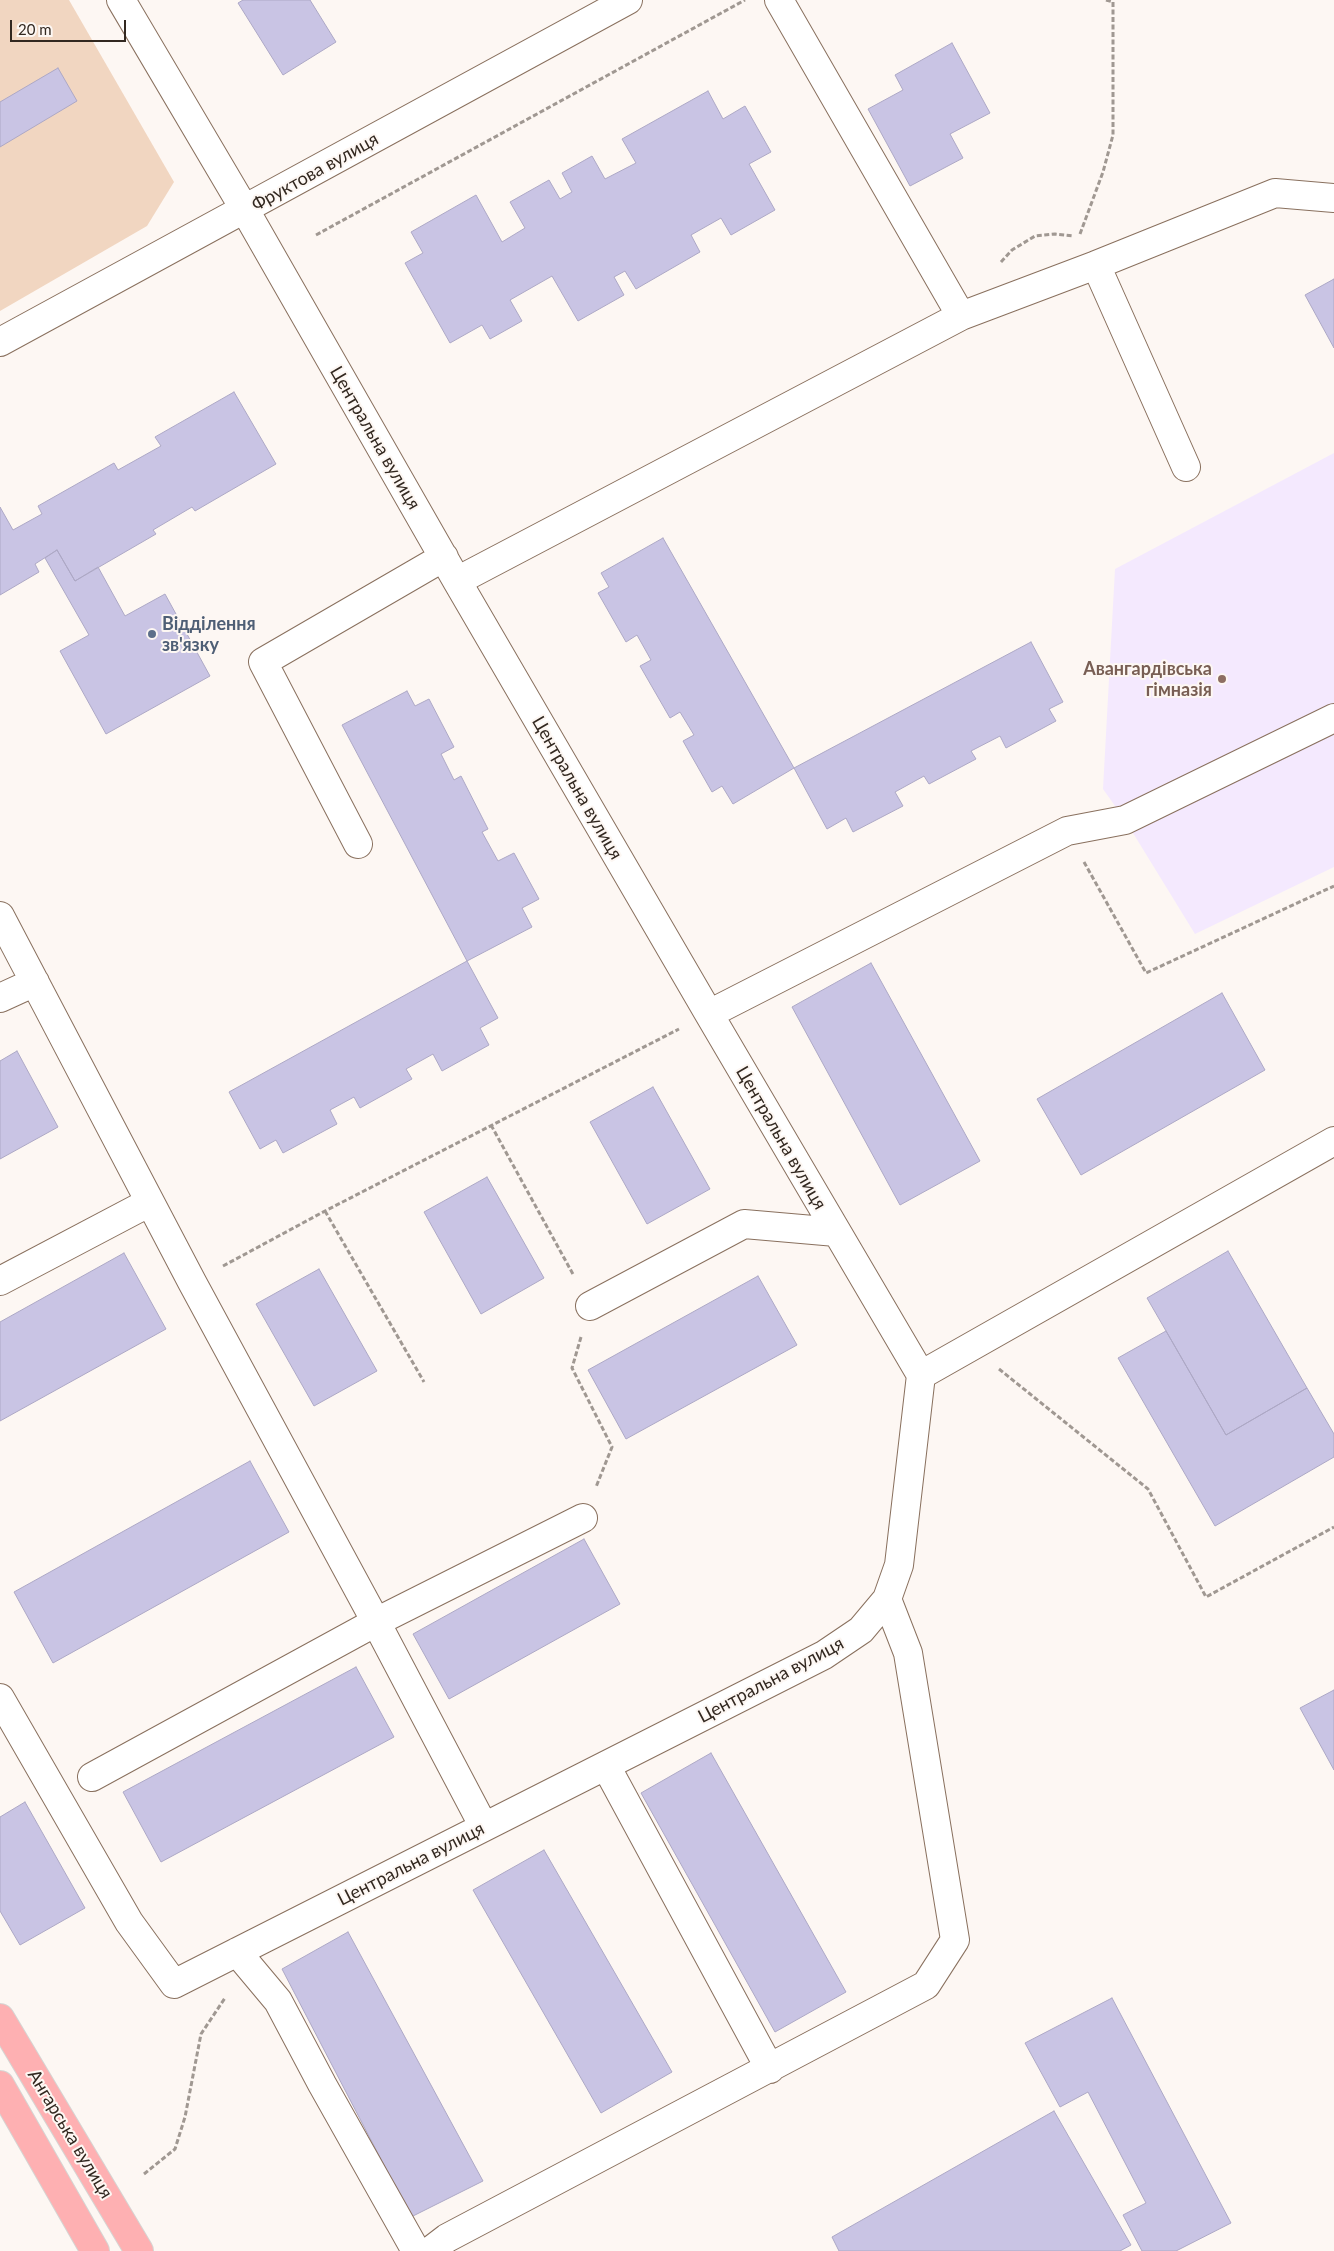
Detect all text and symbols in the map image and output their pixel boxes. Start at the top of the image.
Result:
scale bar [12,10,129,42]
text: 20 m [18,20,52,38]
street label: Фруктова вулиця [248,128,382,216]
street label: Центральна вулиця [325,362,425,514]
place label: Відділення зв'язку [162,613,256,656]
marker: Відділення зв'язку [146,628,158,640]
place label: Авангардівська гімназія [1083,658,1212,701]
marker: Авангардівська гімназія [1216,673,1228,685]
street label: Центральна вулиця [527,712,627,864]
street label: Центральна вулиця [731,1062,831,1214]
street label: Центральна вулиця [694,1632,848,1728]
street label: Центральна вулиця [334,1818,488,1910]
street label: Ангарська вулиця [23,2066,117,2202]

